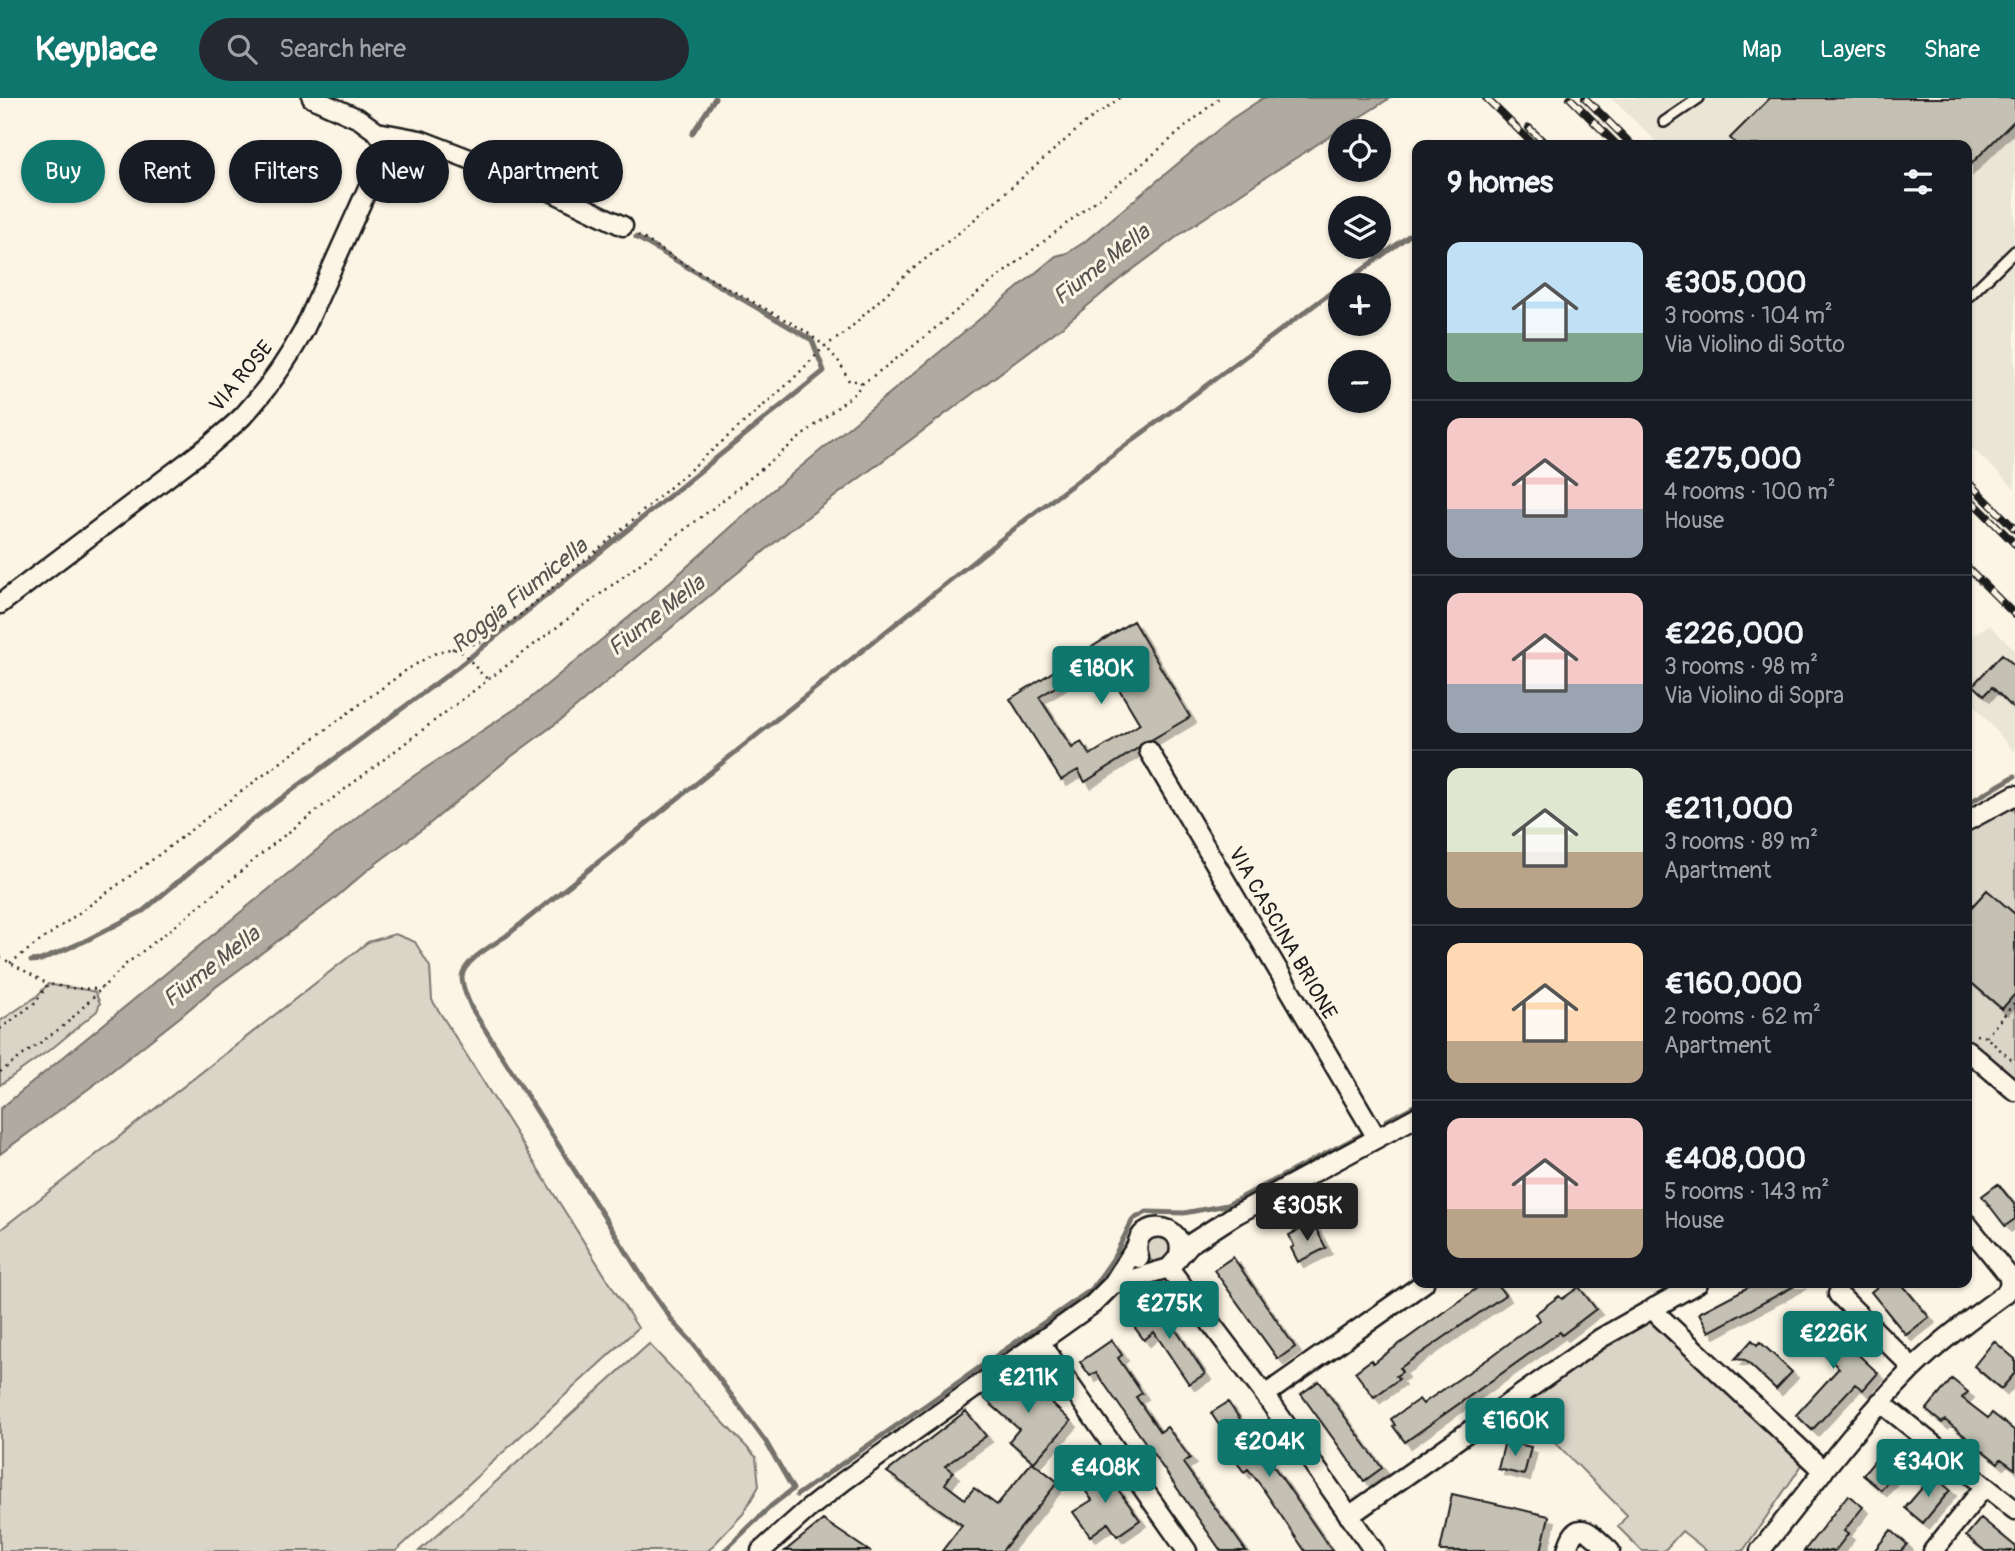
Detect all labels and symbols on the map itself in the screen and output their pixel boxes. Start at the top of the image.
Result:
water label: Fiume Mella [1047,217,1157,311]
street label: VIA ROSE [204,335,279,418]
water label: Roggia Fiumicella [445,531,594,659]
water label: Fiume Mella [602,568,712,662]
pin: €180K [1052,646,1150,706]
street label: VIA CASCINA BRIONE [1222,842,1343,1025]
water label: Fiume Mella [157,919,267,1013]
pin: €305K [1258,1184,1356,1243]
pin: €275K [1120,1282,1218,1341]
pin: €226K [1784,1312,1882,1371]
pin: €211K [979,1356,1077,1415]
pin: €160K [1466,1398,1564,1458]
pin: €204K [1220,1420,1318,1479]
pin: €340K [1879,1440,1977,1499]
pin: €408K [1056,1446,1154,1505]

